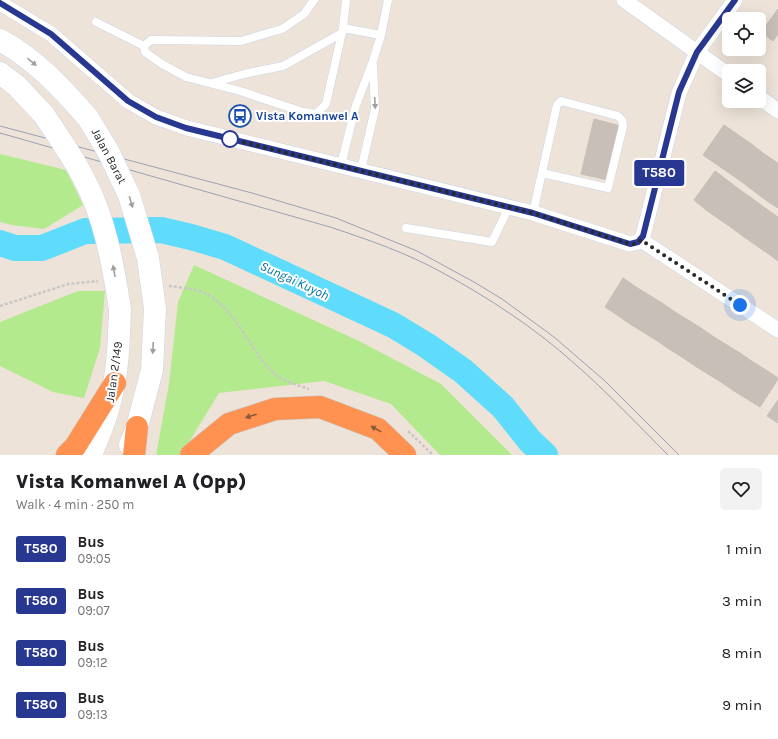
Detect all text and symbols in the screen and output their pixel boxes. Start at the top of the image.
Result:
map controls [722,12,766,108]
button: locate [722,12,766,56]
one-way arrow [27,57,38,66]
button: layers [722,64,766,108]
one-way arrow [371,97,378,109]
bus stop icon: Vista Komanwel A [227,103,253,129]
place label: Vista Komanwel A [256,109,359,123]
street label: Jalan Barat [88,126,130,187]
unlabelled marker [221,130,239,148]
line badge: T580 [631,160,687,186]
text: T580 [642,164,676,181]
one-way arrow [128,196,134,208]
water label: Sungai Kuyoh [258,258,331,303]
one-way arrow [110,264,116,277]
your location [730,295,750,315]
street label: Jalan 2/149 [103,341,125,403]
one-way arrow [149,342,156,354]
one-way arrow [245,414,257,420]
one-way arrow [370,426,382,433]
button: heart [720,468,762,510]
text: Vista Komanwel A (Opp) [16,471,246,493]
text: Walk · 4 min · 250 m [16,497,134,512]
text: Bus [78,533,105,551]
text: T580 [24,540,58,557]
text: 1 min [726,540,762,558]
text: 09:05 [78,551,111,566]
text: Bus [78,585,105,603]
text: T580 [24,592,58,609]
text: 3 min [722,592,762,610]
text: 09:07 [78,603,110,618]
text: Bus [78,637,105,655]
text: T580 [24,644,58,661]
text: 8 min [722,644,762,662]
text: 09:12 [78,655,108,670]
text: Bus [78,689,105,707]
text: T580 [24,696,58,713]
text: 9 min [722,696,762,714]
text: 09:13 [78,707,108,722]

